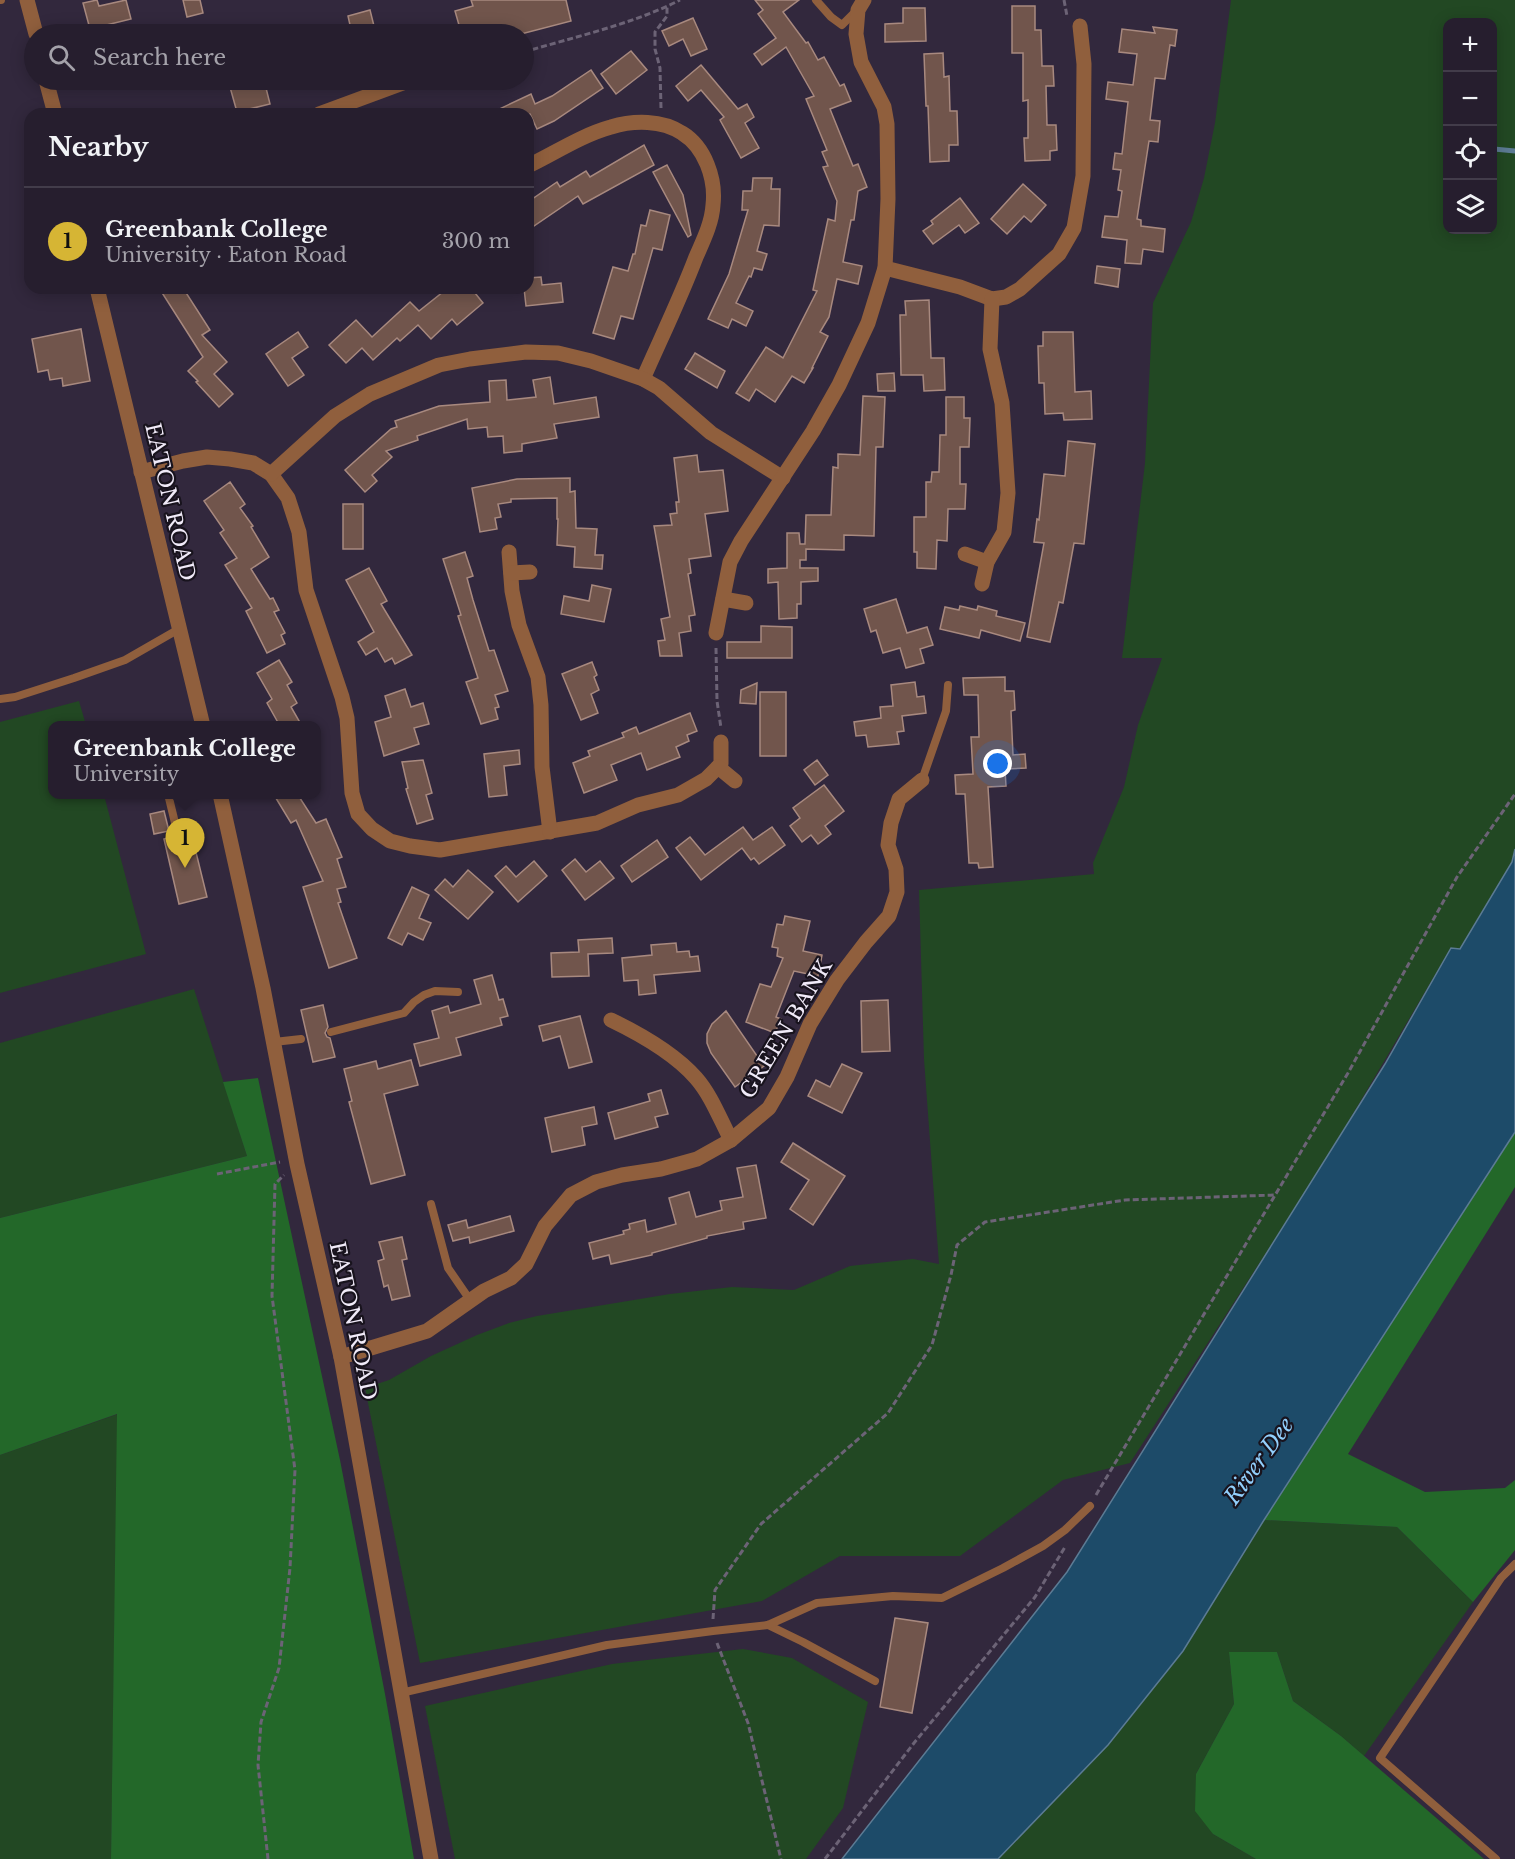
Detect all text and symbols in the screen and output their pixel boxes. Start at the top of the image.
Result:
map controls [1443,18,1497,234]
button: + [1443,18,1497,72]
search box [24,24,534,90]
icon: search [45,41,78,74]
text: Search here [93,44,226,71]
button: − [1443,72,1497,126]
button: locate [1443,126,1497,180]
text: Nearby [48,131,149,163]
button: layers [1443,180,1497,234]
text: Greenbank College [105,216,328,243]
text: 1 [63,229,72,253]
text: 300 m [442,229,510,253]
text: University · Eaton Road [105,243,347,267]
street label: EATON ROAD [139,420,201,584]
popup [48,721,321,799]
text: Greenbank College [73,735,296,762]
your location [983,749,1012,778]
text: University [73,762,179,786]
pin: 1 [166,818,204,868]
street label: GREEN BANK [734,954,838,1103]
street label: EATON ROAD [324,1239,382,1403]
water label: River Dee [1218,1412,1300,1510]

